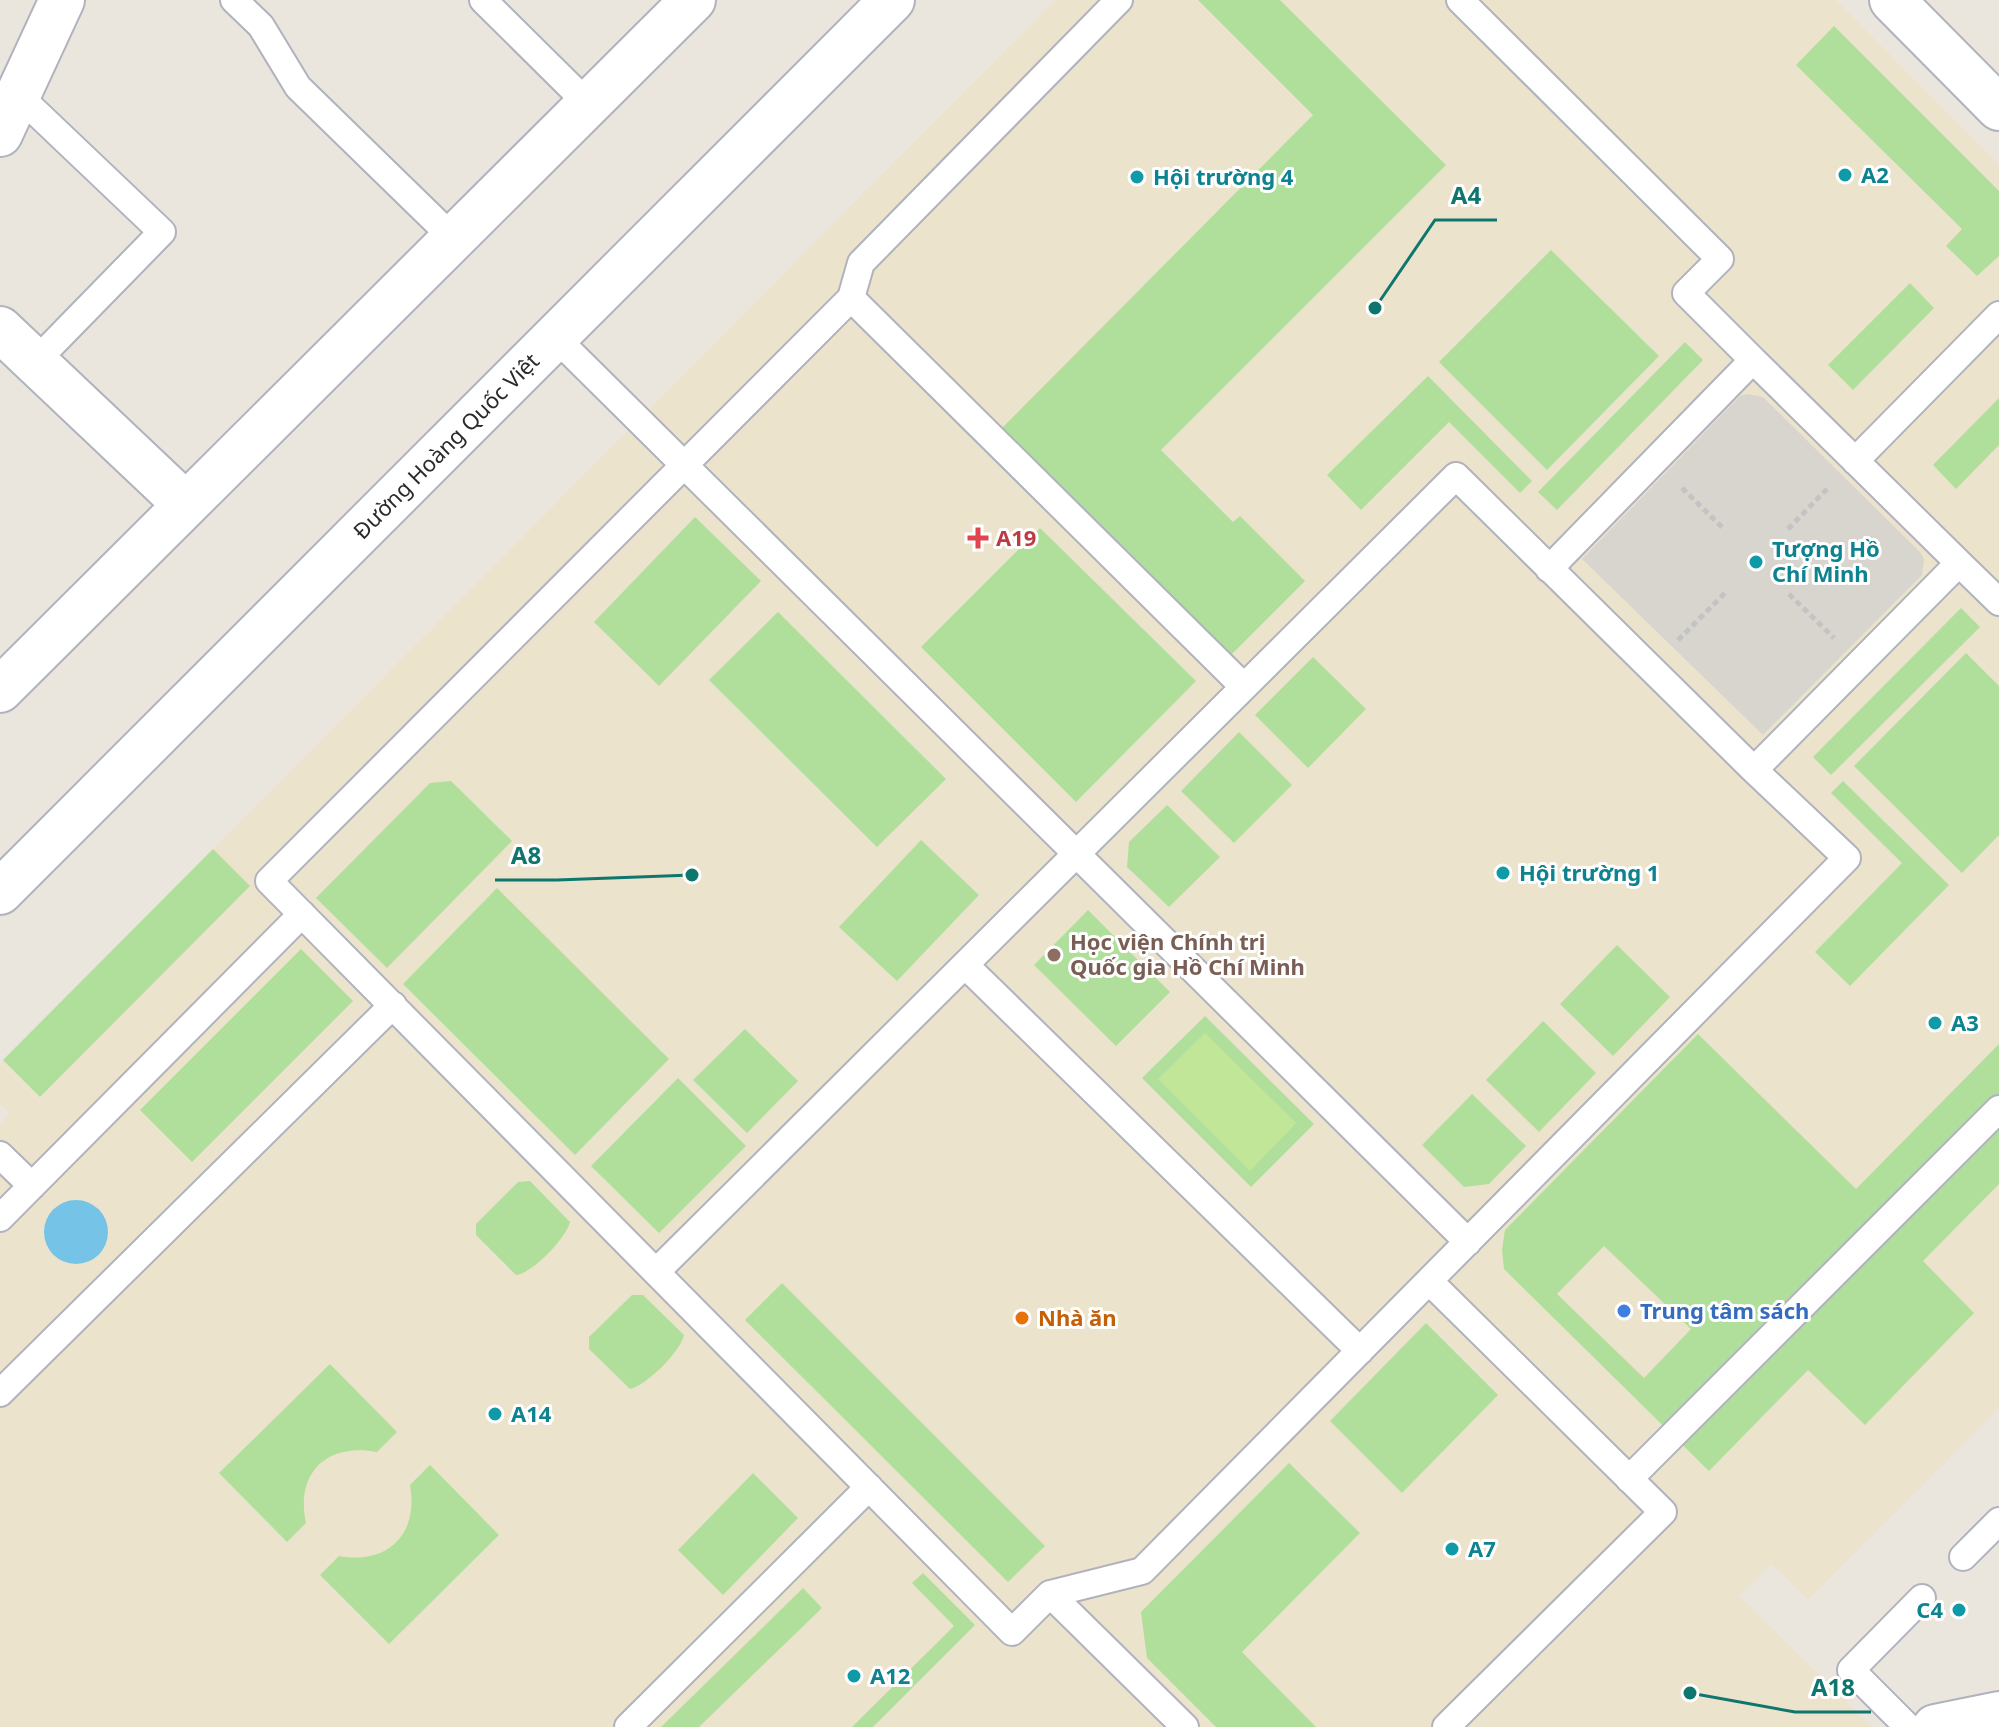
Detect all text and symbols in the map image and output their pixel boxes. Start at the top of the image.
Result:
place label: A2 [1861,159,1889,189]
place label: Hội trường 4 [1153,161,1294,191]
marker: A2 [1836,166,1854,184]
marker: Hội trường 4 [1128,168,1146,186]
callout: A4 [1435,172,1497,220]
text: A4 [1451,178,1481,211]
street label: Đường Hoàng Quốc Việt [346,346,545,545]
place label: A19 [996,522,1036,552]
marker: A19 [967,527,989,549]
place label: Tượng Hồ Chí Minh [1772,533,1880,588]
marker: Tượng Hồ Chí Minh [1747,553,1765,571]
callout: A8 [495,832,557,880]
text: A8 [511,838,541,871]
place label: Hội trường 1 [1519,857,1659,887]
marker: Hội trường 1 [1494,864,1512,882]
place label: Học viện Chính trị Quốc gia Hồ Chí Minh [1070,926,1305,981]
marker: Học viện Chính trị Quốc gia Hồ Chí Minh [1045,946,1063,964]
place label: A3 [1951,1007,1979,1037]
marker: A3 [1926,1014,1944,1032]
place label: Trung tâm sách [1640,1295,1809,1325]
place label: Nhà ăn [1038,1302,1117,1332]
marker: Trung tâm sách [1615,1302,1633,1320]
marker: Nhà ăn [1013,1309,1031,1327]
place label: A14 [511,1398,552,1428]
marker: A14 [486,1405,504,1423]
place label: A7 [1468,1533,1496,1563]
marker: A7 [1443,1540,1461,1558]
place label: C4 [1916,1594,1943,1624]
marker: C4 [1950,1601,1968,1619]
place label: A12 [870,1660,910,1690]
callout: A18 [1795,1664,1871,1712]
marker: A12 [845,1667,863,1685]
text: A18 [1811,1670,1855,1703]

